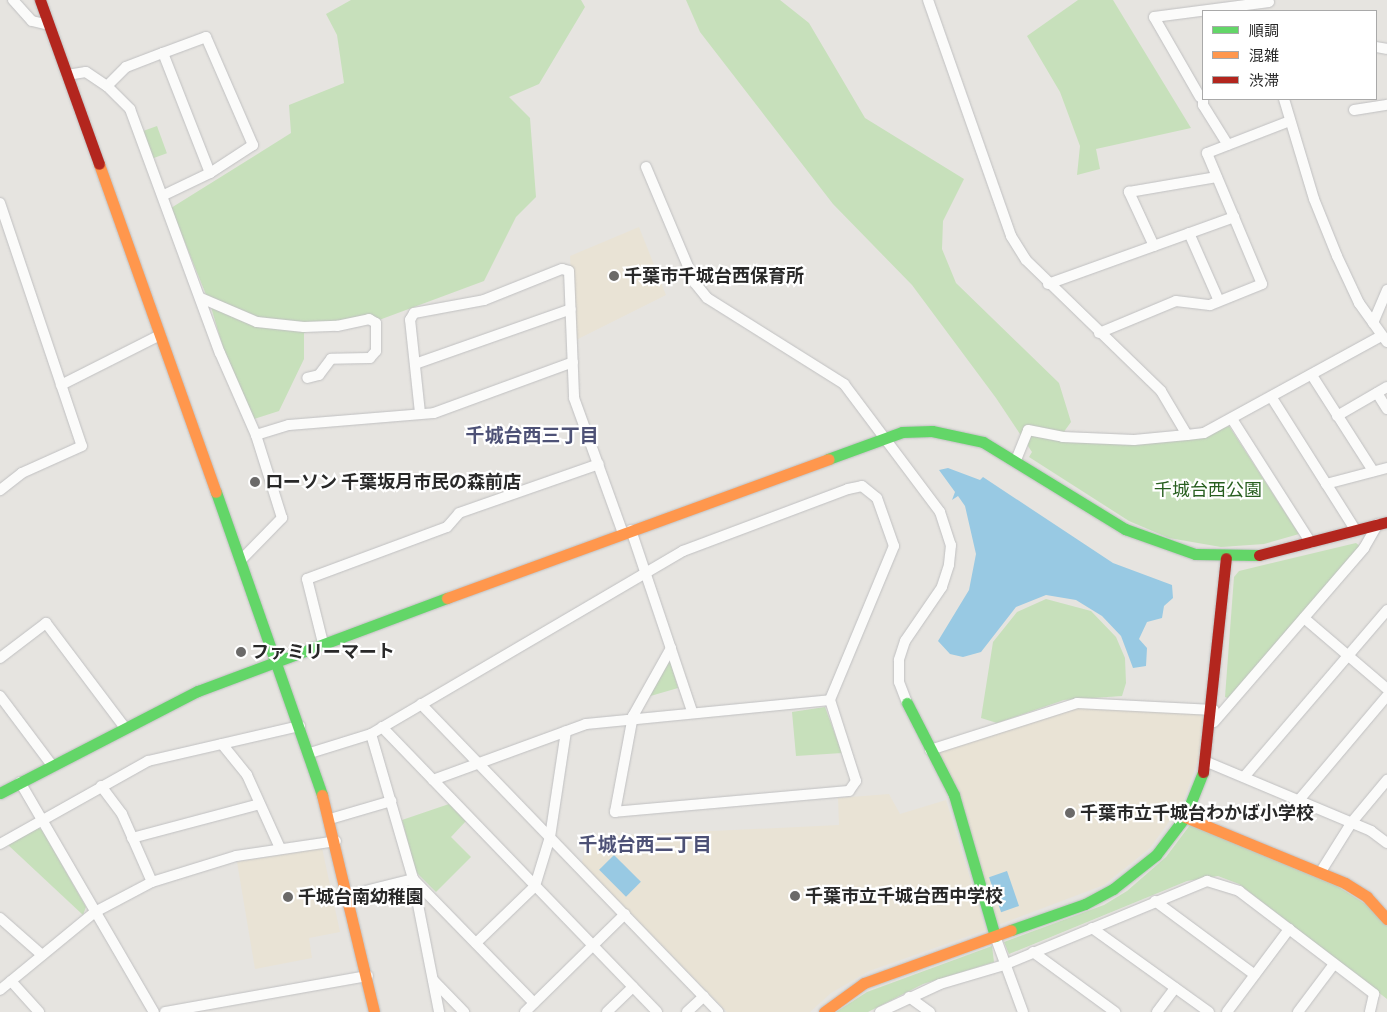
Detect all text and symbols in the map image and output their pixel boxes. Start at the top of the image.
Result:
legend [1202,10,1377,100]
text: 順調 [1249,22,1279,40]
text: 混雑 [1249,47,1279,65]
text: 渋滞 [1249,72,1279,90]
place label: 千葉市千城台西保育所 [624,265,804,287]
marker: 千葉市千城台西保育所 [608,270,620,282]
district label: 千城台西三丁目 [466,426,598,448]
place label: ローソン 千葉坂月市民の森前店 [265,471,521,493]
marker: ローソン 千葉坂月市民の森前店 [249,476,261,488]
park label: 千城台西公園 [1154,479,1262,501]
place label: ファミリーマート [251,641,395,663]
marker: ファミリーマート [235,646,247,658]
place label: 千葉市立千城台わかば小学校 [1080,802,1314,824]
marker: 千葉市立千城台わかば小学校 [1064,807,1076,819]
district label: 千城台西二丁目 [579,835,711,857]
place label: 千葉市立千城台西中学校 [805,885,1003,907]
place label: 千城台南幼稚園 [298,886,424,908]
marker: 千葉市立千城台西中学校 [789,890,801,902]
marker: 千城台南幼稚園 [282,891,294,903]

